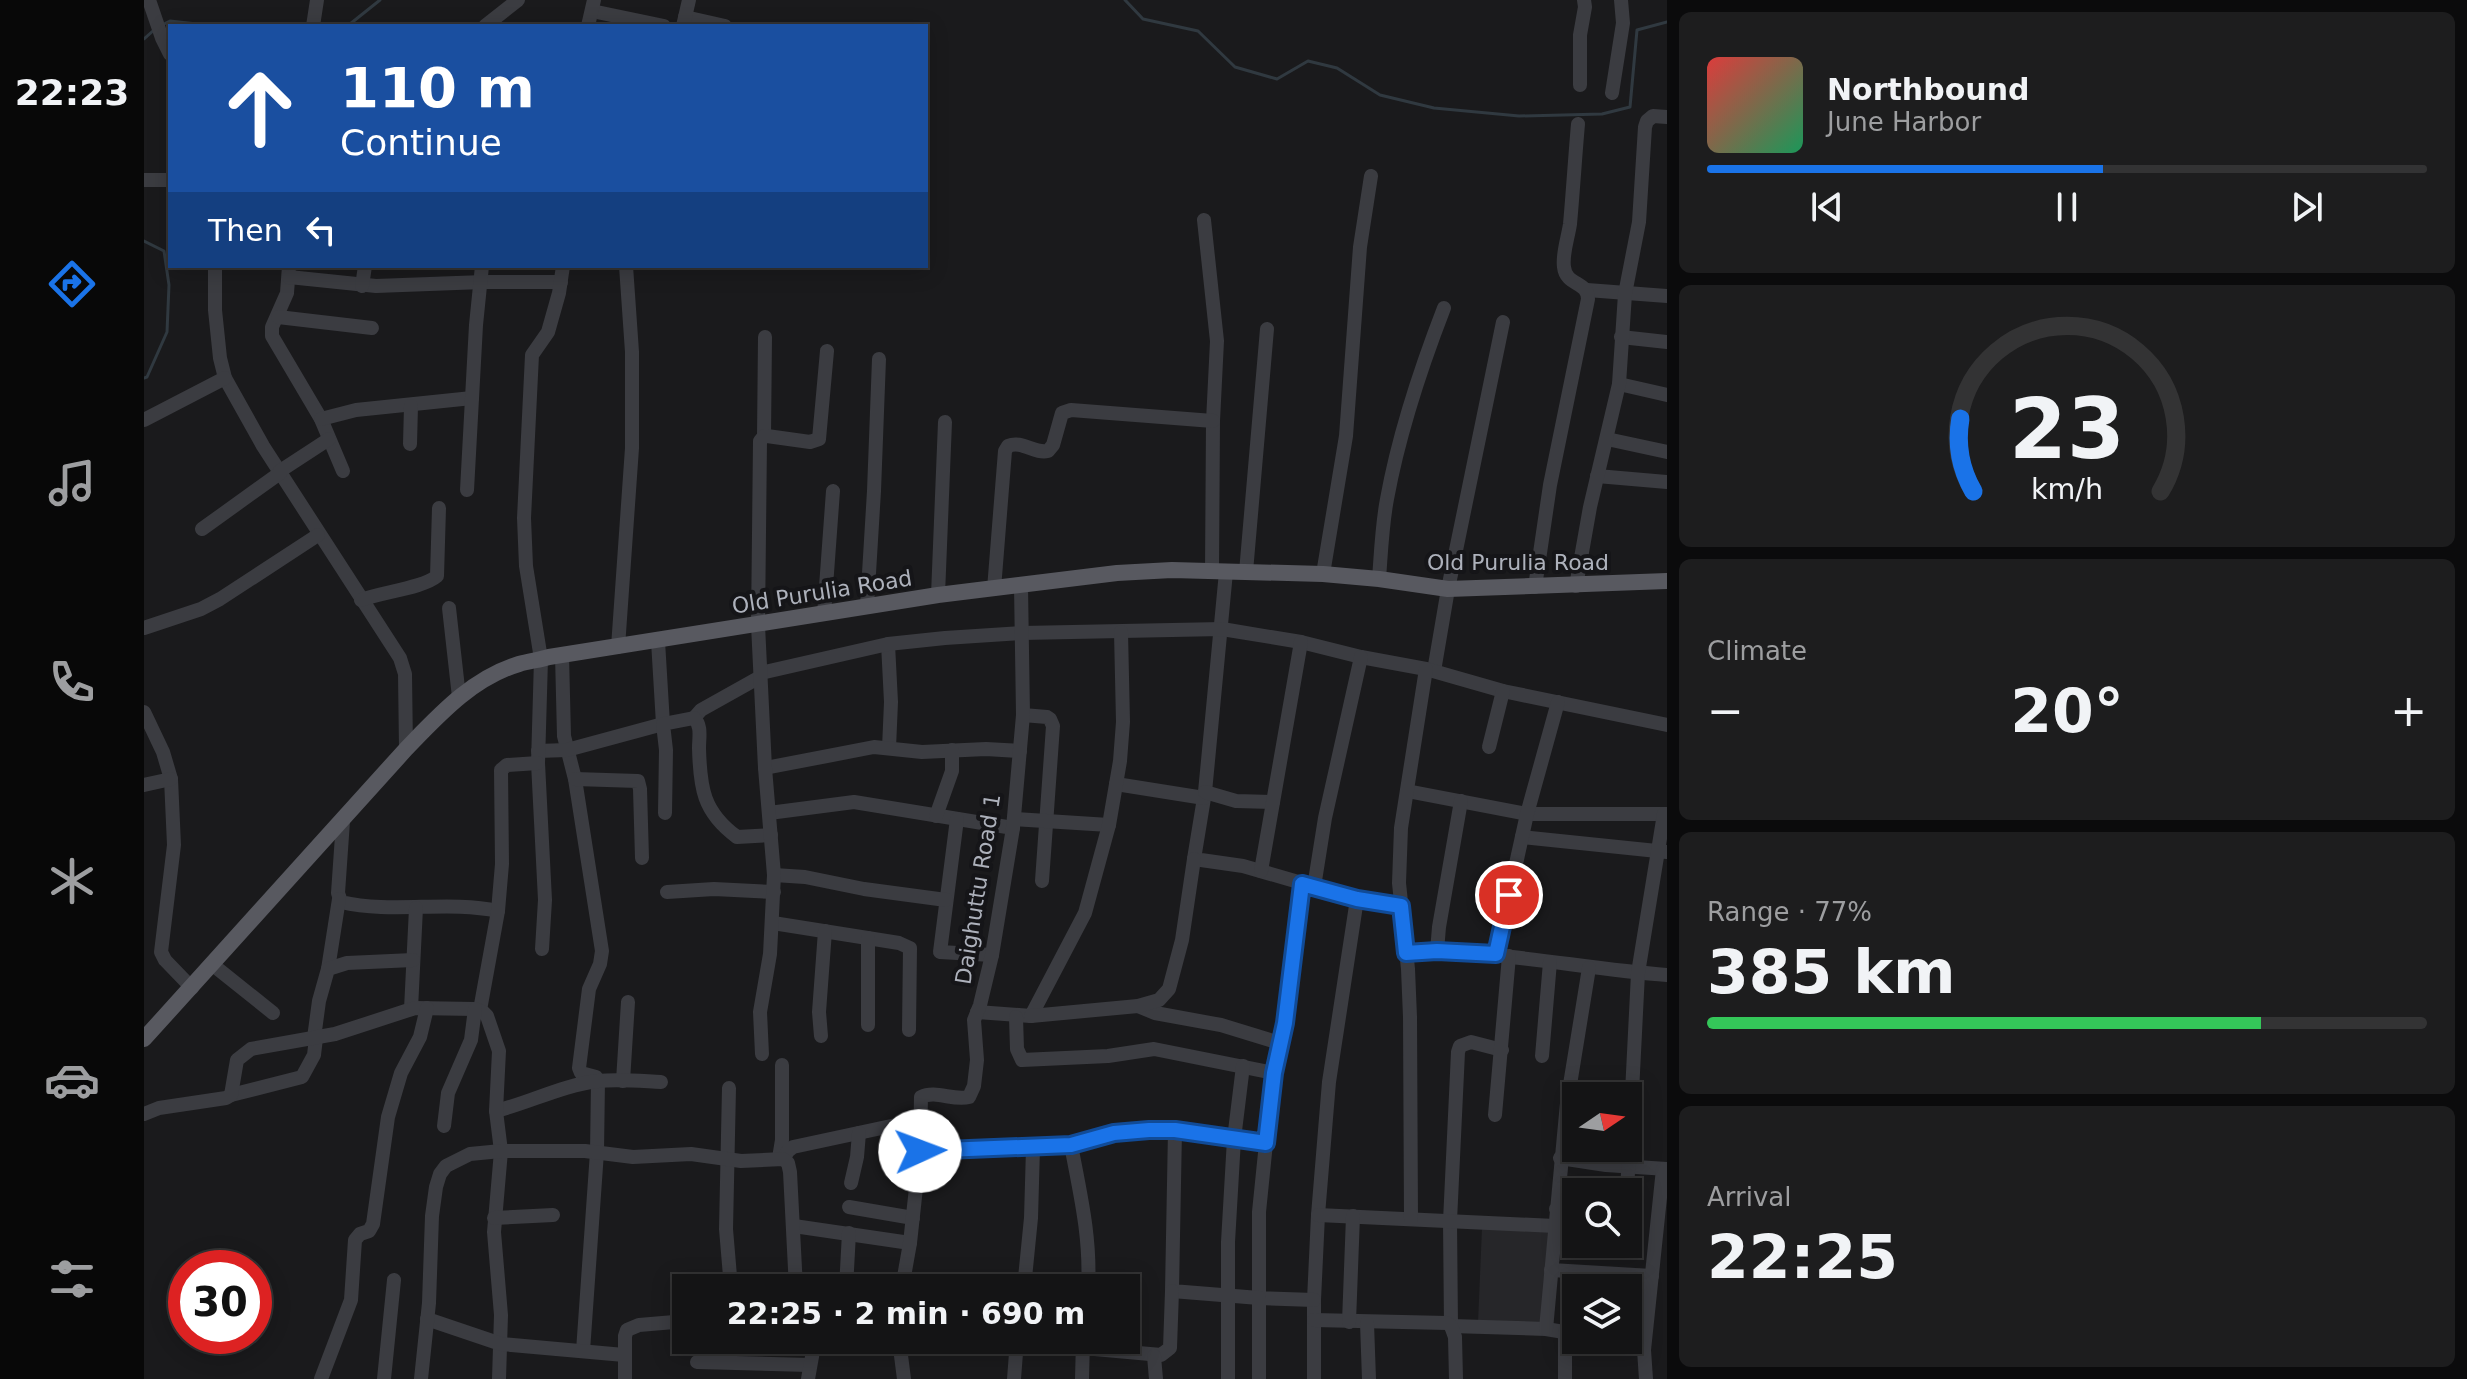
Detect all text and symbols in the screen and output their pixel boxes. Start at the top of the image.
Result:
text: 110 m [340,55,535,120]
icon: ahead [208,56,312,160]
text: 22:23 [15,72,129,113]
text: Northbound [1827,72,2030,107]
text: June Harbor [1827,107,1981,137]
text: Continue [340,122,502,163]
icon: previous [1805,185,1849,229]
icon: pause [2045,185,2089,229]
icon: next [2285,185,2329,229]
icon: left [299,208,343,252]
text: Then [208,213,283,248]
icon: directions [44,256,100,312]
text: 23 [2009,381,2125,478]
icon: music [44,455,100,511]
text: km/h [2031,472,2103,506]
street label: Old Purulia Road [1427,550,1609,575]
street label: Old Purulia Road [730,565,914,619]
text: Climate [1707,636,1807,666]
icon: phone [44,654,100,710]
text: 20° [2010,676,2124,746]
text: − [1707,685,1744,736]
text: + [2390,685,2427,736]
street label: Daighuttu Road 1 [951,792,1005,986]
icon: climate [44,853,100,909]
pin [1475,861,1543,929]
icon: arrive [1487,873,1531,917]
text: Range · 77% [1707,897,1872,927]
text: 385 km [1707,937,1956,1007]
icon: car [44,1052,100,1108]
north arrow [1562,1082,1642,1162]
map controls [1562,1082,1642,1354]
position arrow [878,1109,962,1193]
button: search [1562,1178,1642,1258]
text: Arrival [1707,1182,1791,1212]
text: 22:25 [1707,1222,1898,1292]
speed limit sign: 30 [168,1250,272,1354]
icon: filters [44,1251,100,1307]
button: layers [1562,1274,1642,1354]
text: 22:25 · 2 min · 690 m [727,1296,1085,1331]

